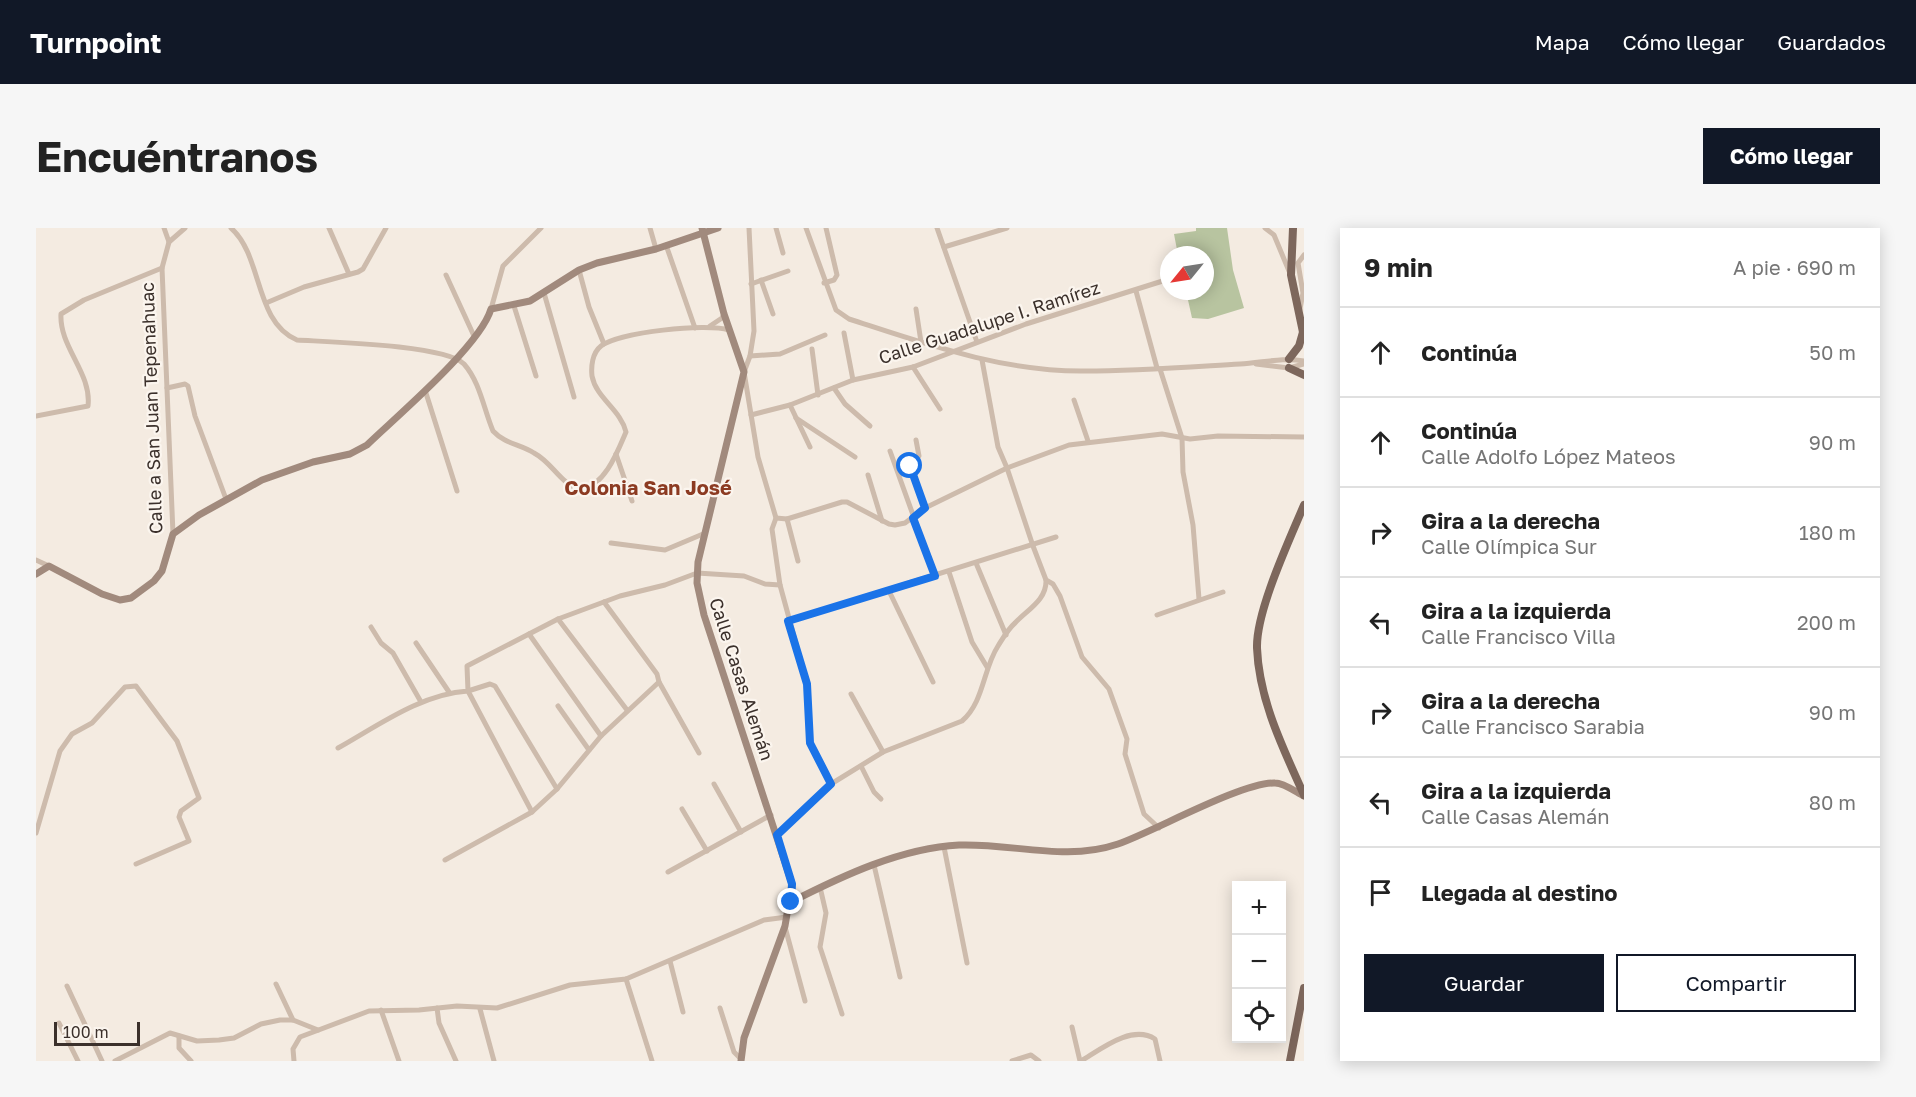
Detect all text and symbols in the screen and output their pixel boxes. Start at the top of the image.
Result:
text: Turnpoint [30,26,161,59]
text: Mapa [1535,29,1590,55]
text: Cómo llegar [1623,29,1744,55]
text: Guardados [1777,29,1886,55]
button: Cómo llegar [1703,128,1880,184]
text: Encuéntranos [36,131,318,181]
north arrow [1160,246,1214,300]
text: 9 min [1364,252,1433,283]
text: A pie · 690 m [1733,255,1856,279]
street label: Calle Guadalupe I. Ramírez [876,276,1102,368]
street label: Calle a San Juan Tepenahuac [136,282,166,534]
icon: ahead [1364,336,1397,369]
text: Continúa [1421,339,1517,366]
text: 50 m [1809,340,1856,364]
text: Continúa [1421,417,1517,444]
icon: ahead [1364,426,1397,459]
text: 90 m [1809,430,1856,454]
text: Calle Adolfo López Mateos [1421,444,1676,468]
route start [896,452,922,478]
district label: Colonia San José [564,475,732,499]
text: Gira a la derecha [1421,507,1600,534]
icon: right [1364,516,1397,549]
text: 180 m [1799,520,1856,544]
text: Calle Olímpica Sur [1421,534,1597,558]
street label: Calle Casas Alemán [705,595,779,763]
text: Gira a la izquierda [1421,597,1611,624]
icon: left [1364,606,1397,639]
text: 200 m [1797,610,1856,634]
text: Calle Francisco Villa [1421,624,1616,648]
text: Gira a la derecha [1421,687,1600,714]
icon: right [1364,696,1397,729]
text: 90 m [1809,700,1856,724]
text: Calle Francisco Sarabia [1421,714,1645,738]
text: Gira a la izquierda [1421,777,1611,804]
icon: left [1364,786,1397,819]
text: 80 m [1809,790,1856,814]
text: Calle Casas Alemán [1421,804,1610,828]
icon: arrive [1364,876,1397,909]
text: Llegada al destino [1421,879,1618,906]
map controls [1232,881,1286,1043]
button: + [1232,881,1286,935]
route end [777,888,803,914]
button: − [1232,935,1286,989]
button: Guardar [1364,954,1604,1012]
button: Compartir [1616,954,1856,1012]
button: locate [1232,989,1286,1043]
scale bar [54,1019,140,1046]
text: 100 m [63,1022,109,1042]

